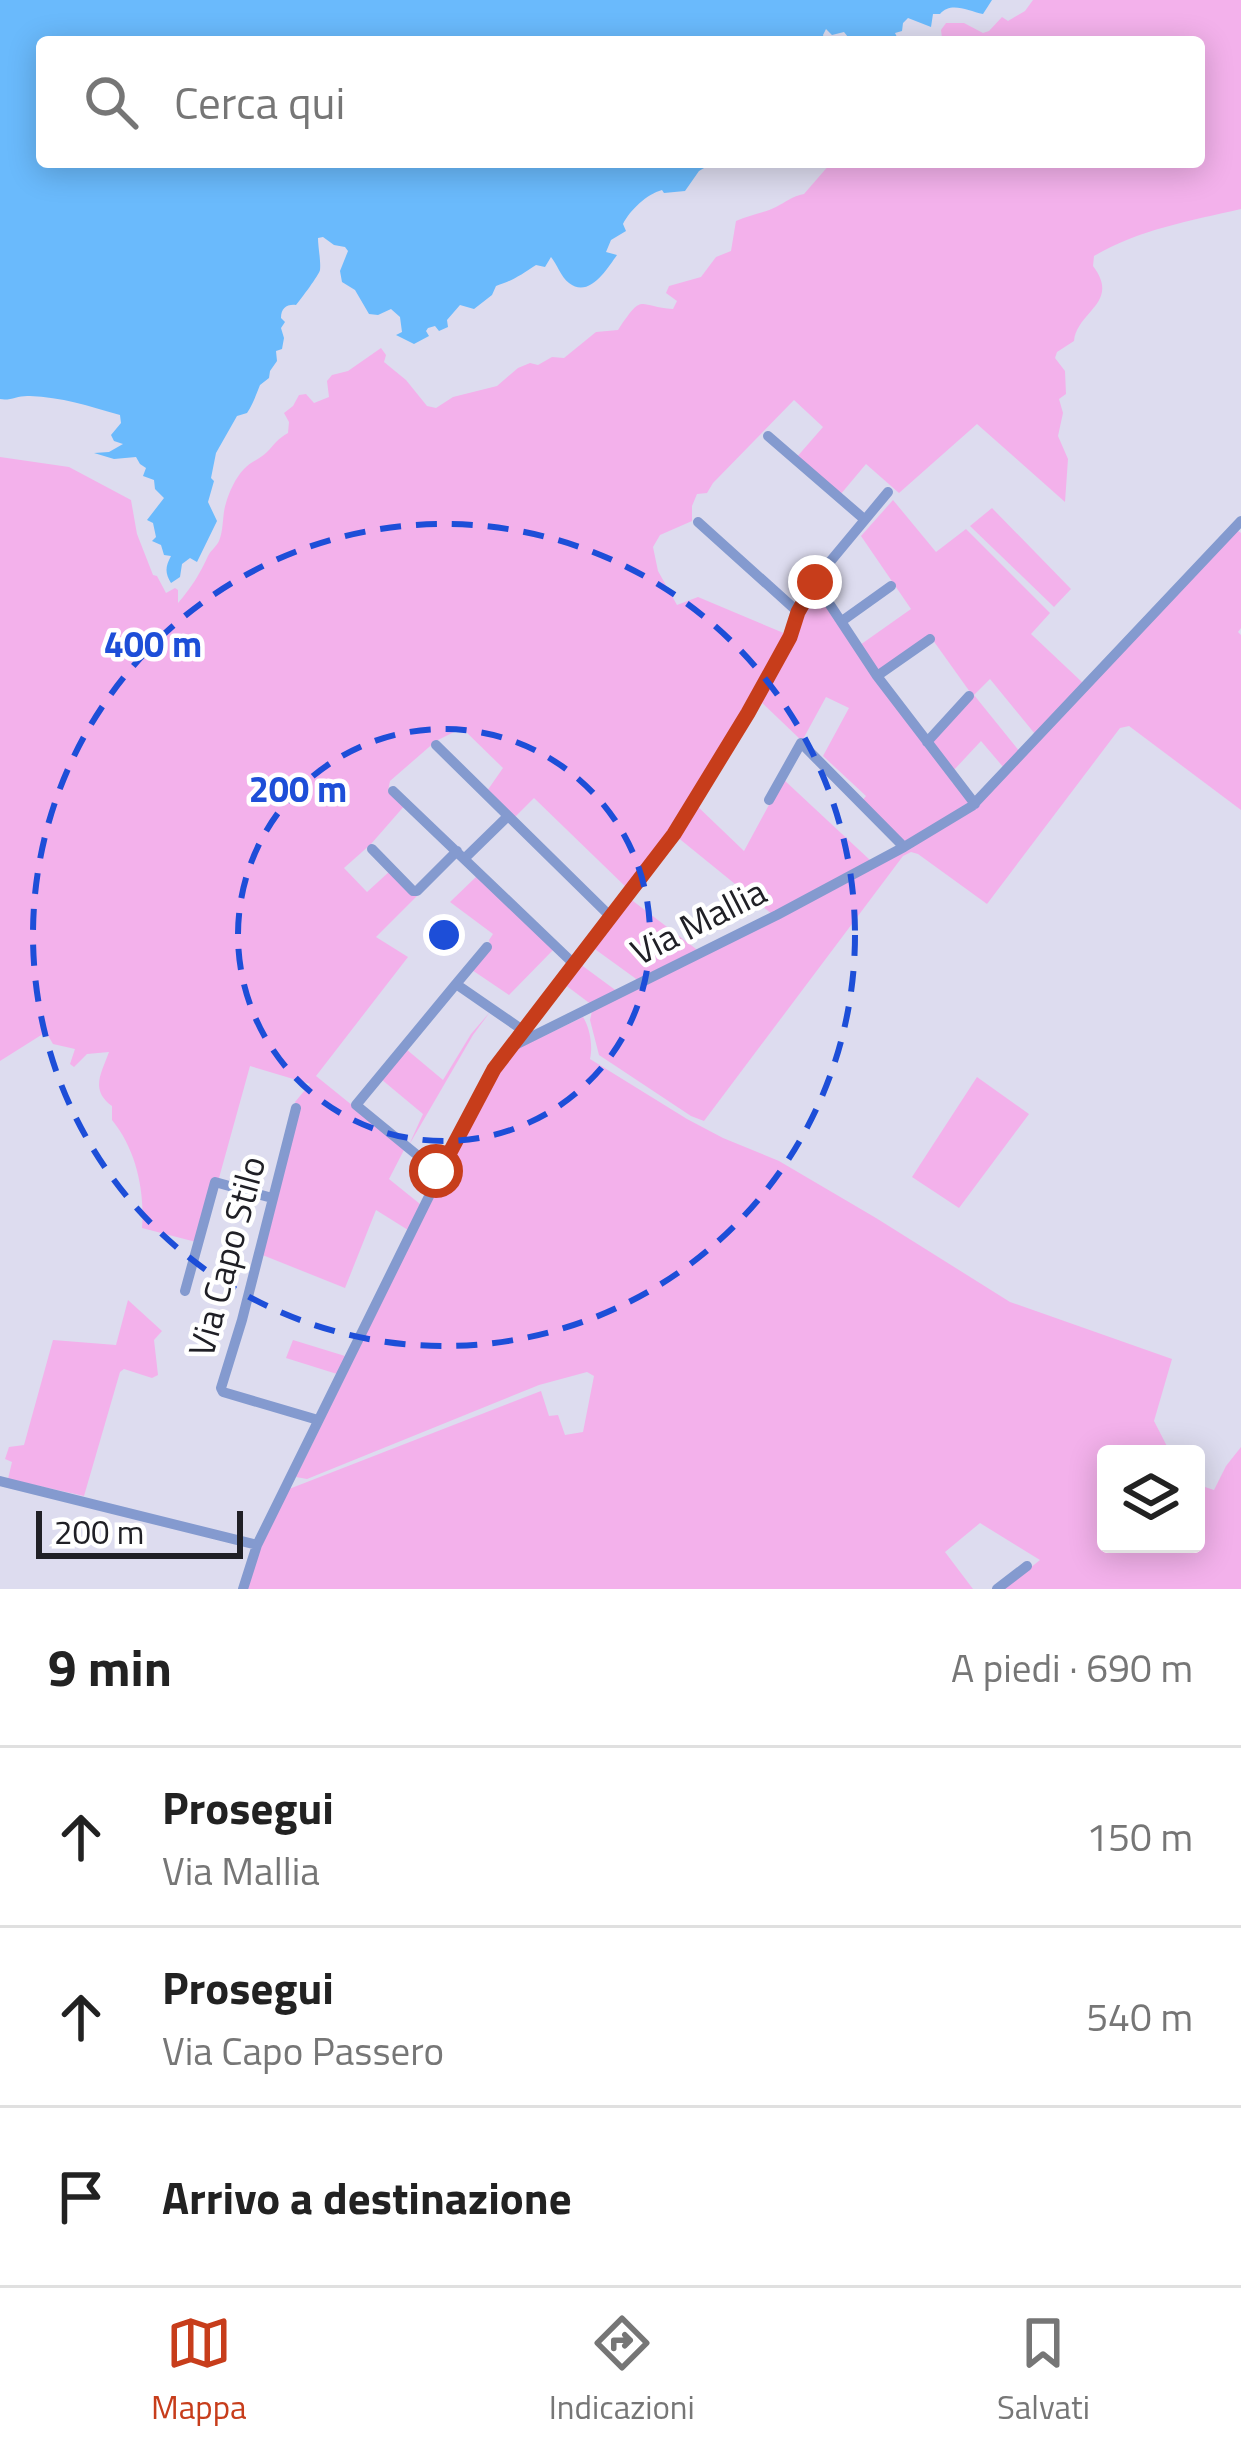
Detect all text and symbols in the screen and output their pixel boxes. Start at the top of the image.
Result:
search box [36,36,1205,168]
text: Cerca qui [174,68,345,136]
icon: search [78,69,144,135]
route end [788,555,842,609]
text: 400 m [104,616,202,671]
text: 200 m [249,761,347,816]
street label: Via Mallia [621,863,775,979]
centre of rings [423,914,465,956]
route start [409,1144,463,1198]
street label: Via Capo Stilo [173,1150,279,1362]
map controls [1097,1445,1205,1553]
button: layers [1097,1445,1205,1553]
scale bar [36,1505,243,1558]
text: 200 m [54,1507,144,1557]
text: 9 min [48,1628,172,1706]
text: A piedi · 690 m [951,1638,1193,1697]
text: Prosegui [162,1773,334,1841]
icon: ahead [48,1804,114,1870]
text: 150 m [1086,1807,1193,1866]
text: Via Mallia [162,1841,320,1900]
text: Prosegui [162,1953,334,2021]
icon: ahead [48,1984,114,2050]
text: 540 m [1086,1987,1193,2046]
text: Via Capo Passero [162,2021,444,2080]
text: Arrivo a destinazione [162,2163,572,2231]
icon: arrive [48,2164,114,2230]
tab: Mappa [151,2310,247,2432]
tab: Indicazioni [549,2310,695,2432]
tab: Salvati [997,2310,1090,2432]

